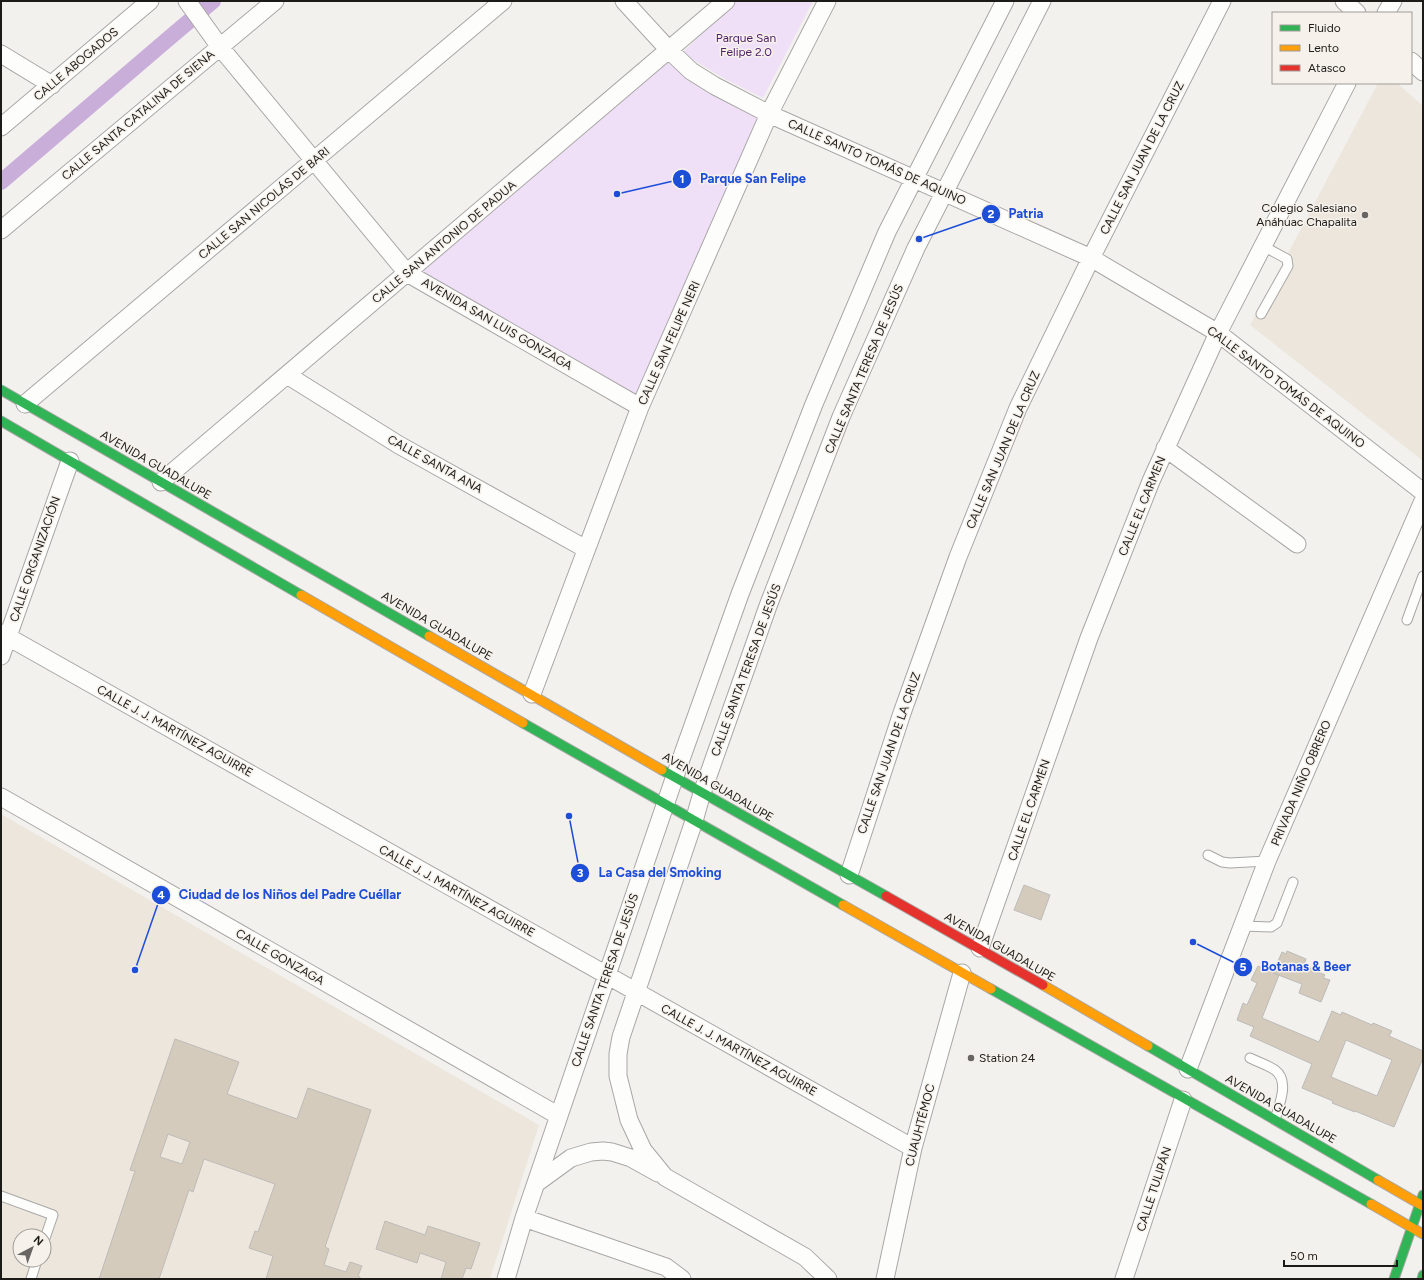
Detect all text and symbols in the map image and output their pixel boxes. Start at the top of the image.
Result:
legend [1272,12,1412,84]
text: Fluido [1308,21,1341,35]
street label: CALLE ABOGADOS [31,25,121,103]
park label: Parque San Felipe 2.0 [716,31,776,59]
text: Lento [1308,41,1339,55]
street label: CALLE SANTA CATALINA DE SIENA [59,47,217,183]
text: Atasco [1308,61,1346,75]
street label: CALLE SAN JUAN DE LA CRUZ [1097,79,1187,237]
street label: CALLE SANTO TOMÁS DE AQUINO [786,116,968,208]
street label: CALLE SAN NICOLÁS DE BARI [196,144,332,262]
callout: Parque San Felipe [672,166,814,191]
text: Parque San Felipe [700,171,806,186]
text: 1 [679,172,685,186]
street label: CALLE SAN ANTONIO DE PADUA [369,178,519,306]
callout: Patria [981,201,1052,226]
place label: Colegio Salesiano Anáhuac Chapalita [1256,201,1357,229]
text: Patria [1008,206,1044,221]
text: 2 [988,207,995,221]
marker: Colegio Salesiano Anáhuac Chapalita [1360,210,1370,220]
street label: AVENIDA SAN LUIS GONZAGA [419,275,575,373]
street label: CALLE SAN FELIPE NERI [635,279,703,407]
street label: CALLE SANTA TERESA DE JESÚS [822,282,906,456]
street label: CALLE SANTO TOMÁS DE AQUINO [1204,323,1368,451]
street label: CALLE SAN JUAN DE LA CRUZ [963,369,1043,531]
street label: AVENIDA GUADALUPE [98,427,214,503]
street label: CALLE SANTA ANA [385,432,485,496]
street label: CALLE EL CARMEN [1116,454,1168,558]
street label: CALLE ORGANIZACIÓN [7,494,63,624]
street label: CALLE SANTA TERESA DE JESÚS [708,582,784,758]
street label: AVENIDA GUADALUPE [379,588,495,664]
street label: CALLE SAN JUAN DE LA CRUZ [855,670,923,836]
street label: CALLE J. J. MARTÍNEZ AGUIRRE [95,682,255,780]
street label: PRIVADA NIÑO OBRERO [1268,718,1334,848]
street label: AVENIDA GUADALUPE [660,749,776,825]
street label: CALLE EL CARMEN [1005,757,1053,863]
street label: CALLE J. J. MARTÍNEZ AGUIRRE [377,842,537,940]
callout: La Casa del Smoking [570,860,729,885]
text: La Casa del Smoking [598,865,722,880]
text: 3 [577,866,584,880]
callout: Ciudad de los Niños del Padre Cuéllar [151,882,409,907]
text: Ciudad de los Niños del Padre Cuéllar [179,887,401,902]
text: 4 [157,888,165,902]
street label: CALLE SANTA TERESA DE JESÚS [569,891,641,1069]
street label: AVENIDA GUADALUPE [942,909,1058,985]
street label: CALLE GONZAGA [233,926,327,988]
callout: Botanas & Beer [1233,954,1359,979]
text: Botanas & Beer [1261,959,1351,974]
text: 5 [1240,960,1247,974]
street label: CALLE J. J. MARTÍNEZ AGUIRRE [659,1001,819,1099]
place label: Station 24 [979,1051,1036,1065]
marker: Station 24 [966,1053,976,1063]
street label: AVENIDA GUADALUPE [1223,1071,1339,1147]
street label: CUAUHTÉMOC [902,1082,938,1168]
street label: CALLE TULIPÁN [1134,1145,1174,1233]
north arrow [12,1228,52,1268]
text: N [31,1233,46,1249]
scale bar [1284,1242,1397,1268]
text: 50 m [1290,1249,1318,1263]

